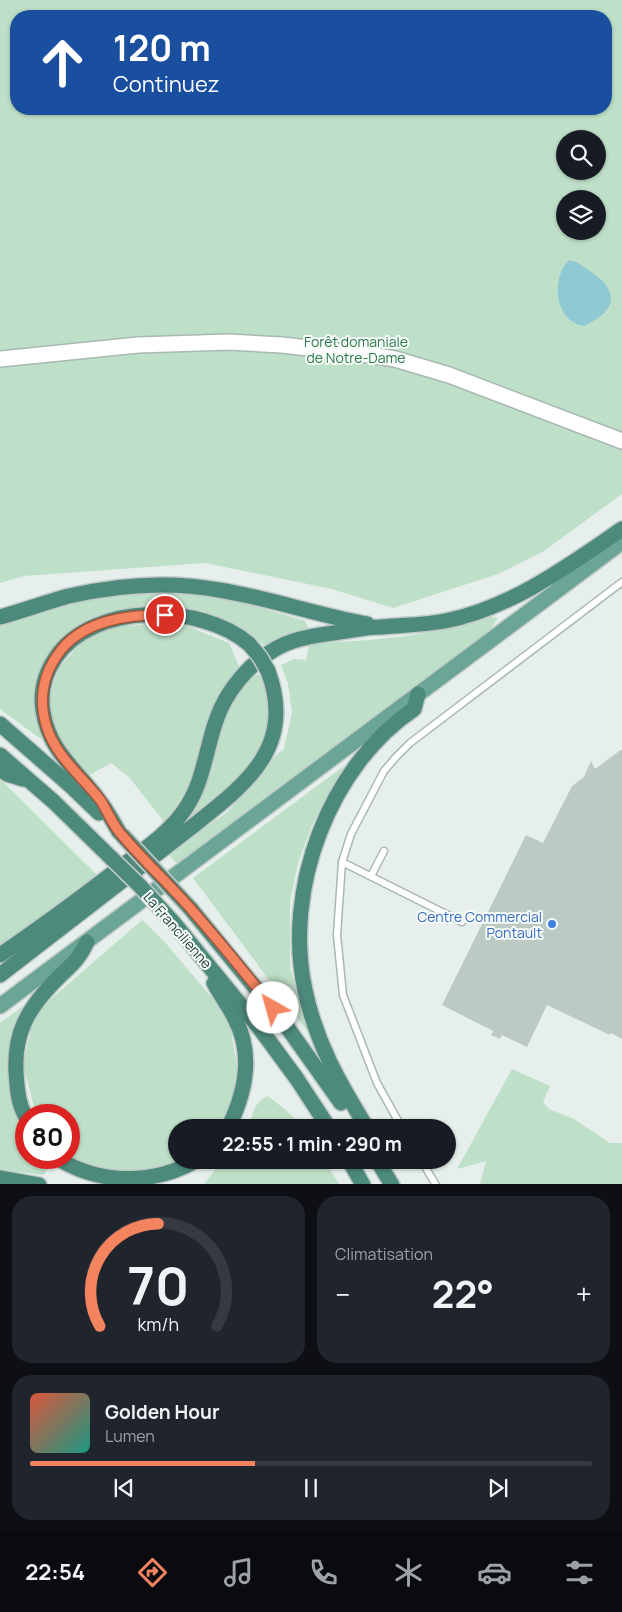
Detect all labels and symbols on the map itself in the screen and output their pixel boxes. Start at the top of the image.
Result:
park label: Forêt domaniale de Notre-Dame [304,332,408,367]
pin [144,594,186,636]
street label: La Francilienne [139,888,217,972]
place label: Centre Commercial Pontault [417,907,542,942]
marker: Centre Commercial Pontault [546,918,558,930]
position arrow [246,981,298,1033]
speed limit sign: 80 [15,1104,80,1169]

